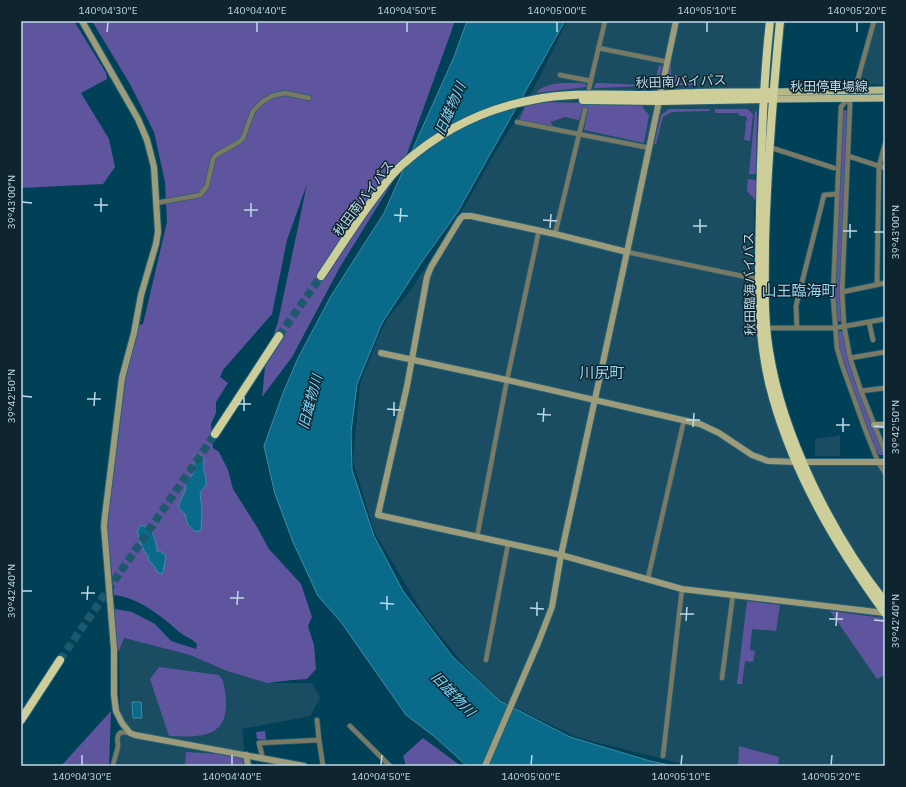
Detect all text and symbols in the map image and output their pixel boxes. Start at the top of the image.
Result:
text: 140°04'30"E [78,4,138,17]
text: 140°04'40"E [227,4,287,17]
text: 140°04'50"E [377,4,437,17]
text: 140°05'00"E [527,4,587,17]
text: 140°05'10"E [677,4,737,17]
text: 140°05'20"E [827,4,887,17]
street label: 秋田南バイパス [635,71,727,92]
water label: 旧雄物川 [430,78,470,138]
street label: 秋田停車場線 [790,78,868,95]
street label: 秋田南バイパス [329,157,397,240]
text: 39°43'00"N [5,175,18,229]
text: 39°43'00"N [889,205,902,259]
street label: 秋田臨海バイパス [740,232,759,336]
district label: 山王臨海町 [761,281,837,300]
district label: 川尻町 [579,363,625,382]
text: 39°42'50"N [5,369,18,423]
water label: 旧雄物川 [294,371,326,431]
text: 39°42'50"N [889,400,902,454]
text: 39°42'40"N [5,564,18,618]
text: 39°42'40"N [889,594,902,648]
water label: 旧雄物川 [427,668,480,722]
text: 140°04'30"E [52,770,112,783]
text: 140°04'40"E [202,770,262,783]
text: 140°04'50"E [351,770,411,783]
text: 140°05'00"E [501,770,561,783]
text: 140°05'10"E [651,770,711,783]
text: 140°05'20"E [801,770,861,783]

